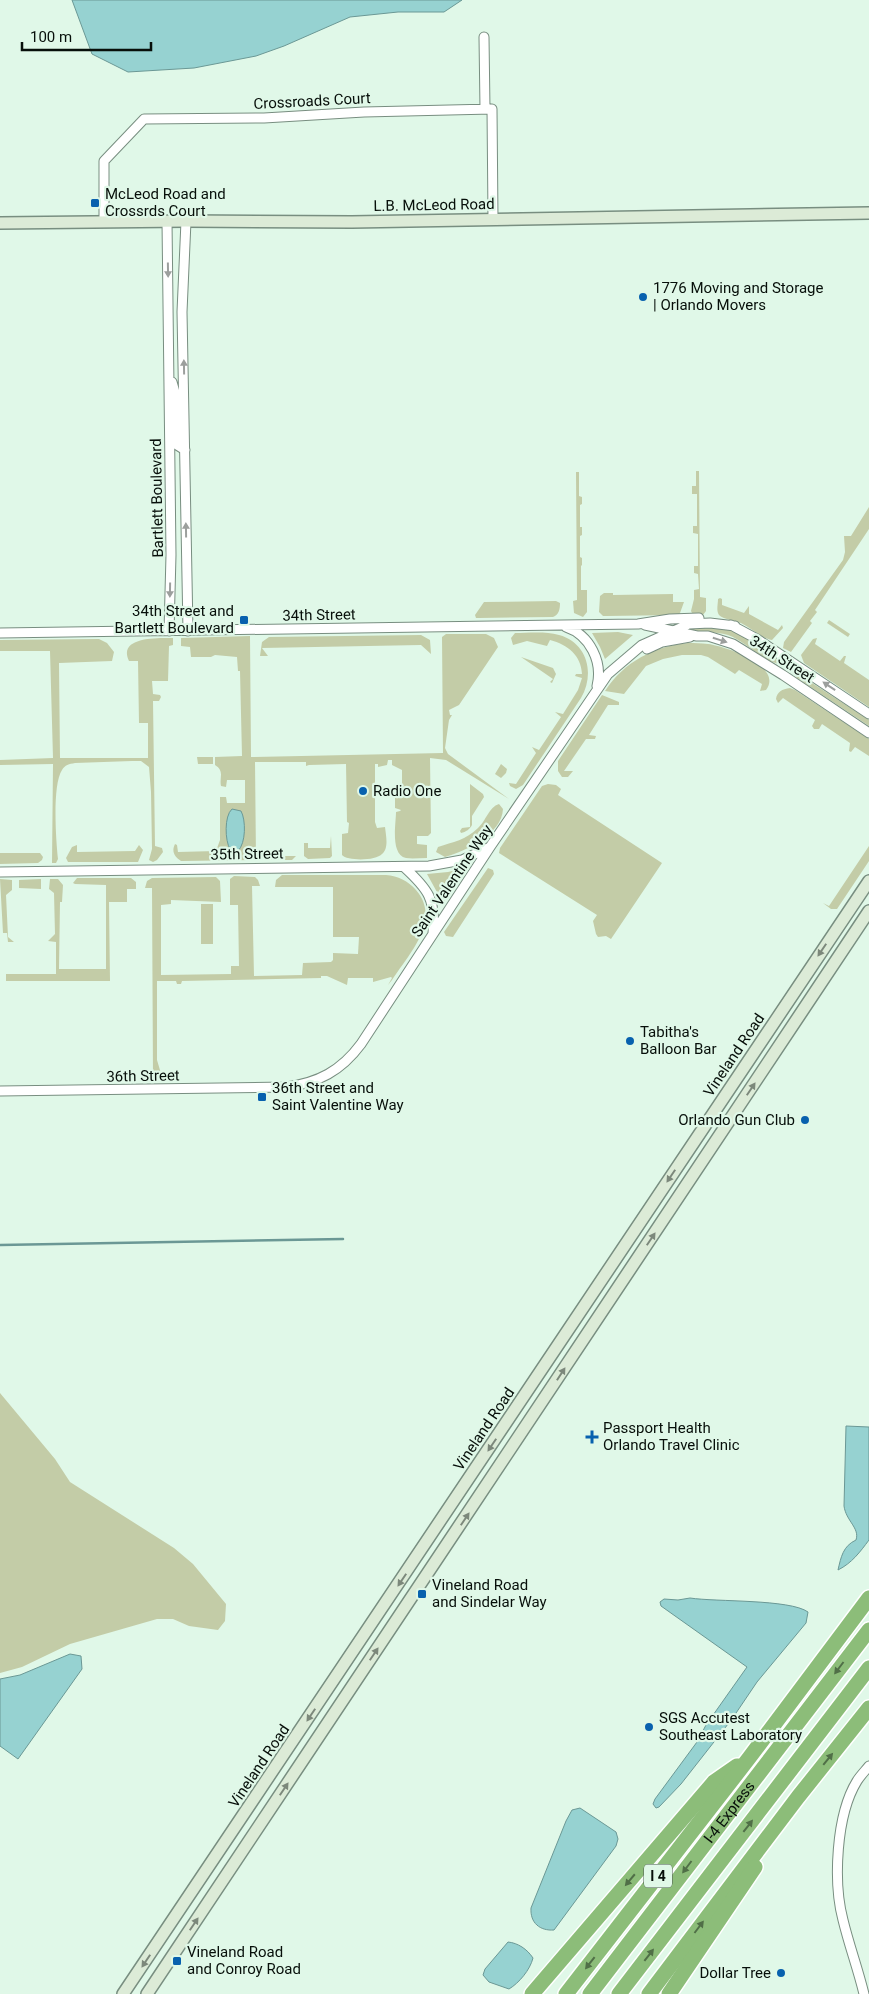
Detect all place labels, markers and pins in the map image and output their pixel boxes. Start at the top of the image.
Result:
place label: McLeod Road and Crossrds Court [105,185,226,220]
marker: McLeod Road and Crossrds Court [89,197,101,209]
place label: 1776 Moving and Storage | Orlando Movers [653,279,824,314]
marker: 1776 Moving and Storage | Orlando Movers [637,291,649,303]
place label: 34th Street and Bartlett Boulevard [115,602,234,637]
marker: 34th Street and Bartlett Boulevard [238,614,250,626]
place label: Radio One [373,782,441,800]
marker: Radio One [357,785,369,797]
place label: Tabitha's Balloon Bar [640,1023,717,1058]
marker: Tabitha's Balloon Bar [624,1035,636,1047]
place label: 36th Street and Saint Valentine Way [272,1079,404,1114]
marker: 36th Street and Saint Valentine Way [256,1091,268,1103]
place label: Orlando Gun Club [678,1111,795,1129]
marker: Orlando Gun Club [799,1114,811,1126]
place label: Passport Health Orlando Travel Clinic [603,1419,740,1454]
marker: Passport Health Orlando Travel Clinic [585,1430,599,1444]
place label: Vineland Road and Sindelar Way [432,1576,547,1611]
marker: Vineland Road and Sindelar Way [416,1588,428,1600]
place label: SGS Accutest Southeast Laboratory [659,1709,802,1744]
marker: SGS Accutest Southeast Laboratory [643,1721,655,1733]
place label: Vineland Road and Conroy Road [187,1943,301,1978]
marker: Vineland Road and Conroy Road [171,1955,183,1967]
place label: Dollar Tree [699,1964,771,1982]
marker: Dollar Tree [775,1967,787,1979]

